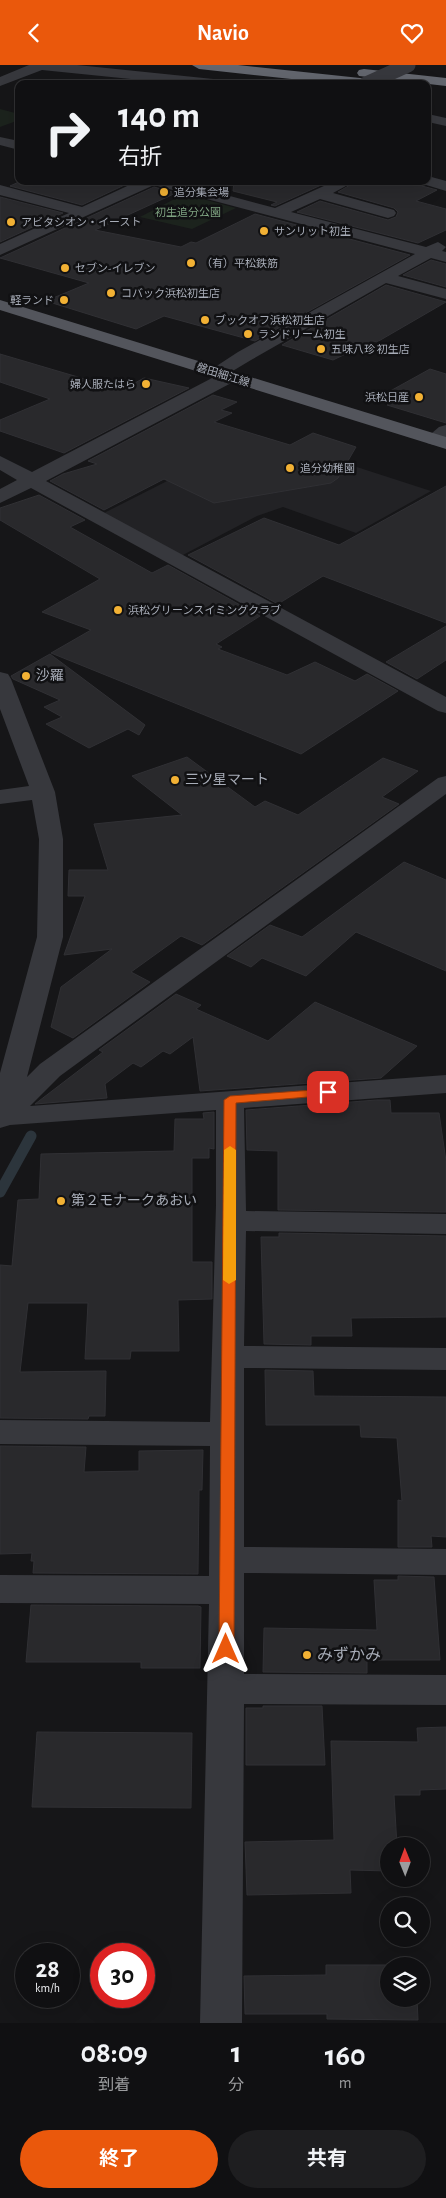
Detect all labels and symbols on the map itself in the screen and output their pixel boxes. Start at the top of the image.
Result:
marker: 追分集会場 [158,186,170,198]
place label: 追分集会場 [174,186,229,198]
park label: 初生追分公園 [155,206,221,218]
marker: アビタシオン・イースト [5,216,17,228]
place label: アビタシオン・イースト [21,216,141,228]
marker: サンリット初生 [258,225,270,237]
place label: サンリット初生 [274,226,351,237]
marker: （有）平松鉄筋 [185,257,197,269]
place label: （有）平松鉄筋 [201,257,278,269]
marker: セブン-イレブン [59,262,71,274]
place label: セブン-イレブン [75,262,155,274]
marker: コバック浜松初生店 [105,287,117,299]
place label: コバック浜松初生店 [121,287,220,299]
place label: 軽ランド [10,294,54,306]
marker: 軽ランド [58,294,70,306]
marker: ブックオフ浜松初生店 [199,314,211,326]
place label: ブックオフ浜松初生店 [215,314,325,326]
marker: ランドリーム初生 [242,328,254,340]
place label: ランドリーム初生 [258,329,346,340]
marker: 五味八珍 初生店 [315,343,327,355]
place label: 五味八珍 初生店 [331,344,410,355]
street label: 磐田細江線 [195,361,251,388]
place label: 婦人服たはら [70,378,136,390]
marker: 婦人服たはら [140,378,152,390]
place label: 浜松日産 [365,391,409,403]
marker: 浜松日産 [413,391,425,403]
marker: 追分幼稚園 [284,462,296,474]
place label: 追分幼稚園 [300,462,355,474]
marker: 浜松グリーンスイミングクラブ [112,604,124,616]
place label: 浜松グリーンスイミングクラブ [128,604,281,616]
place label: 沙羅 [36,668,64,683]
marker: 沙羅 [20,670,32,682]
place label: 三ツ星マート [185,773,269,787]
marker: 三ツ星マート [169,774,181,786]
pin [307,1071,349,1113]
place label: 第２モナークあおい [71,1192,197,1208]
marker: 第２モナークあおい [55,1195,67,1207]
position arrow [199,1622,251,1674]
place label: みずかみ [317,1646,381,1663]
marker: みずかみ [301,1649,313,1661]
north arrow [380,1837,430,1887]
speed limit sign: 30 [90,1943,155,2008]

